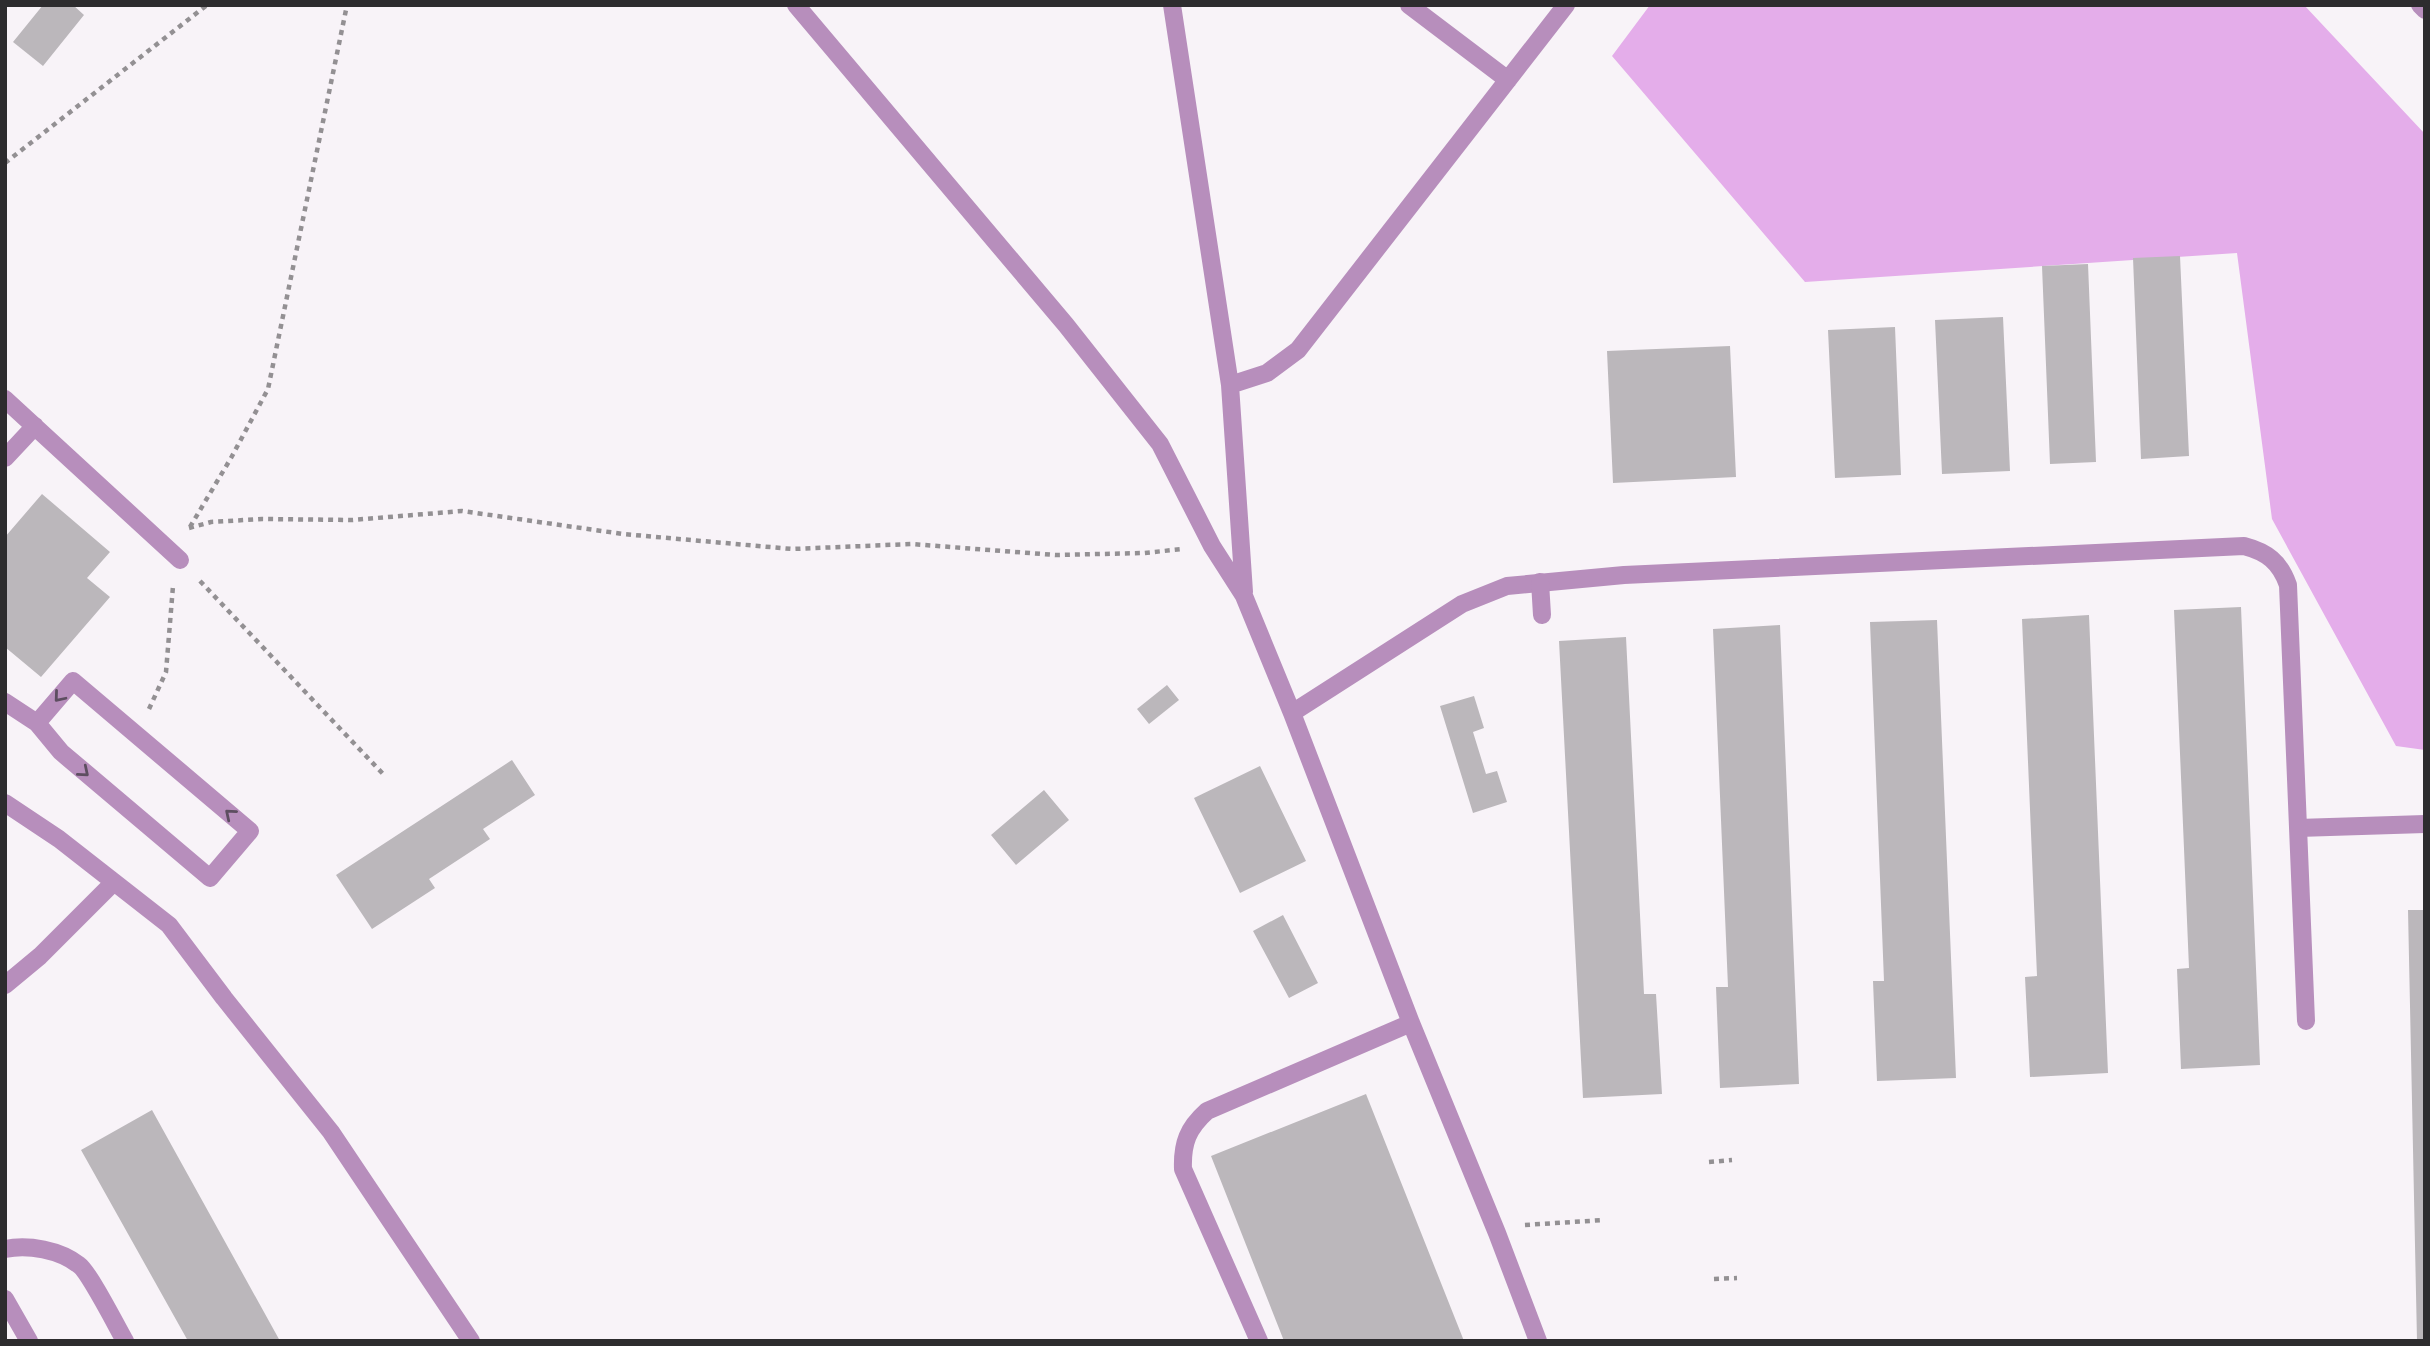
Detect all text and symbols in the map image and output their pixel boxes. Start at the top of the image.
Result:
one-way arrow [55,689,67,702]
one-way arrow [77,763,89,776]
one-way arrow [225,810,238,822]

